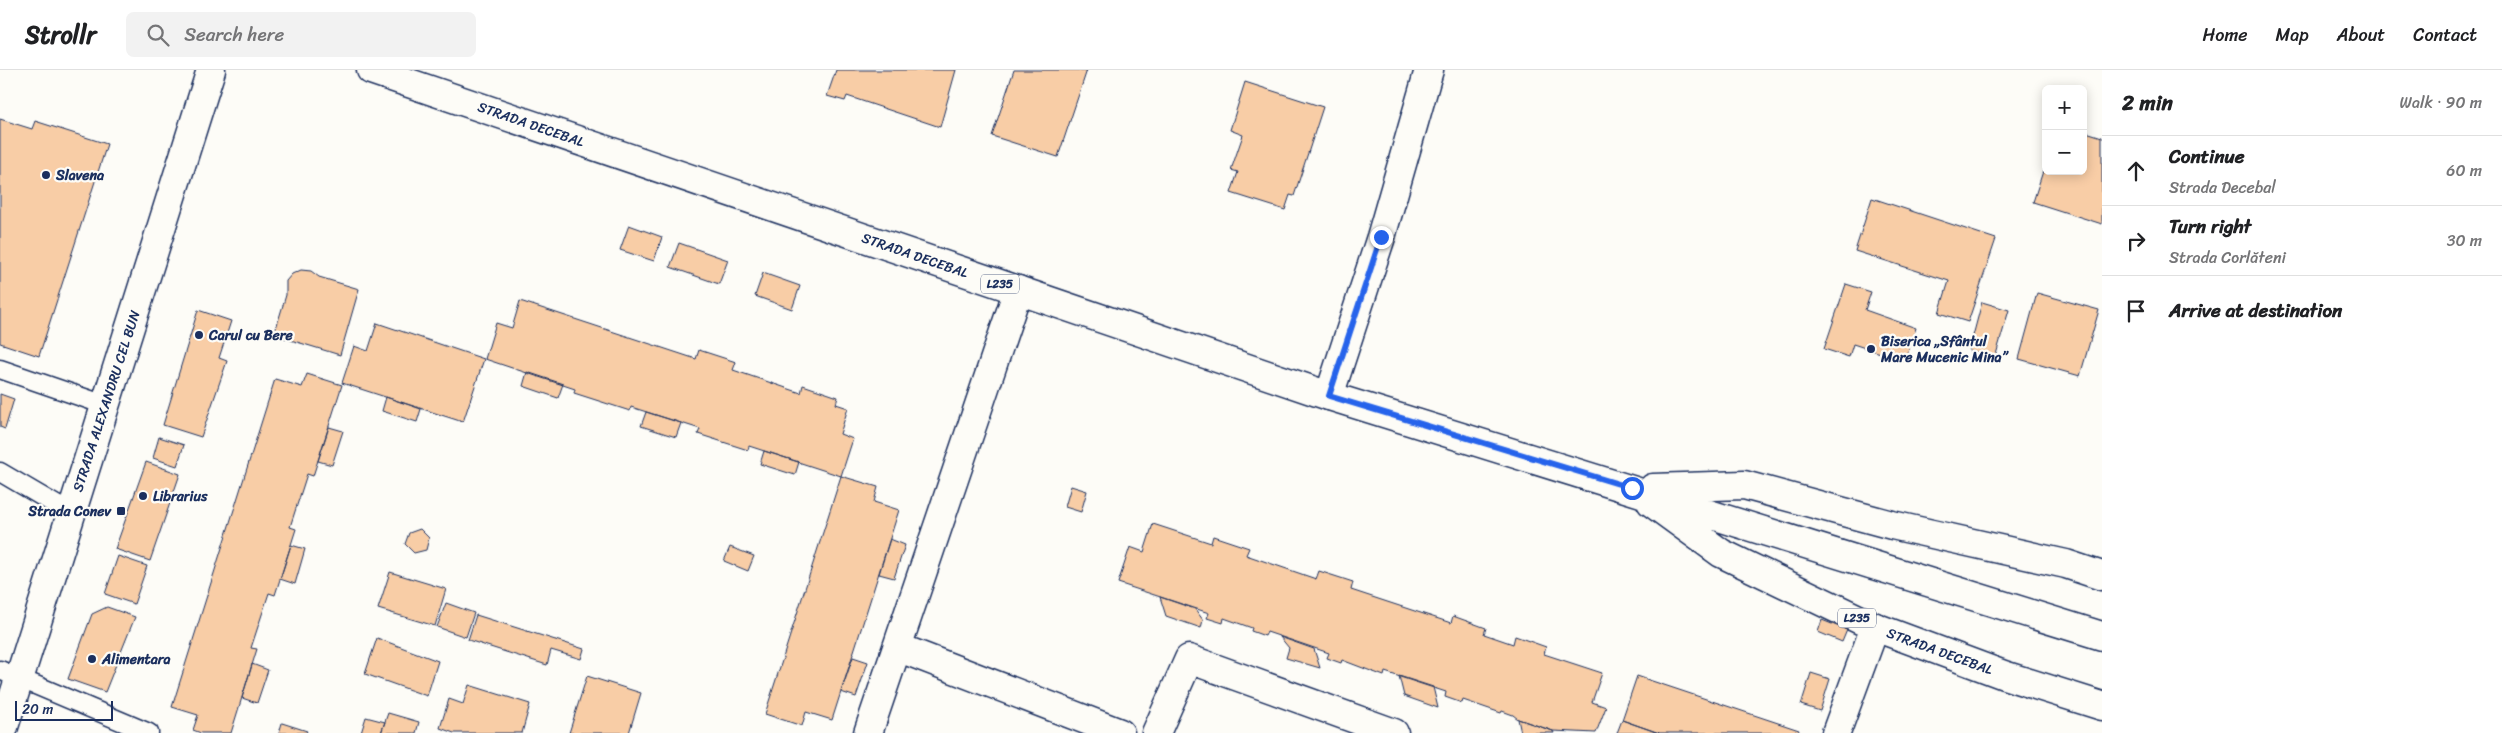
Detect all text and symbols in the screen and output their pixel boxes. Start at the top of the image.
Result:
search box [126,12,476,57]
text: Strollr [25,14,96,56]
text: Search here [184,18,284,51]
text: Home [2203,19,2248,51]
text: Map [2276,19,2309,51]
text: About [2337,19,2385,51]
text: Contact [2413,19,2477,51]
icon: search [144,21,172,49]
text: 2 min [2122,84,2173,122]
map controls [2042,85,2087,175]
button: + [2042,85,2087,130]
text: Walk · 90 m [2400,88,2482,117]
street label: STRADA DECEBAL [474,94,588,155]
button: − [2042,130,2087,175]
text: Continue [2169,140,2245,173]
text: 60 m [2446,156,2482,185]
icon: ahead [2122,157,2150,185]
place label: Slavena [55,163,105,188]
marker: Slavena [40,169,52,181]
text: Strada Decebal [2169,173,2276,202]
text: Turn right [2169,210,2251,243]
street label: STRADA DECEBAL [858,225,972,286]
route end [1370,226,1393,249]
text: 30 m [2447,226,2482,255]
icon: right [2122,227,2150,255]
text: Strada Corlăteni [2169,243,2286,272]
road number: L235 [981,274,1019,293]
text: Arrive at destination [2169,294,2342,327]
icon: arrive [2122,297,2150,325]
street label: STRADA ALEXANDRU CEL BUN [65,307,148,495]
place label: Carul cu Bere [208,323,294,348]
marker: Carul cu Bere [193,329,205,341]
place label: Biserica „Sfântul Mare Mucenic Mina” [1880,329,2010,370]
marker: Biserica „Sfântul Mare Mucenic Mina” [1865,343,1877,355]
route start [1621,477,1644,500]
place label: Librarius [153,484,208,509]
marker: Librarius [137,490,149,502]
place label: Strada Conev [27,499,112,524]
marker: Strada Conev [115,505,127,517]
road number: L235 [1838,608,1876,628]
street label: STRADA DECEBAL [1883,621,1997,682]
place label: Alimentara [101,647,171,672]
marker: Alimentara [86,653,98,665]
text: 20 m [22,697,53,722]
scale bar [15,698,112,721]

